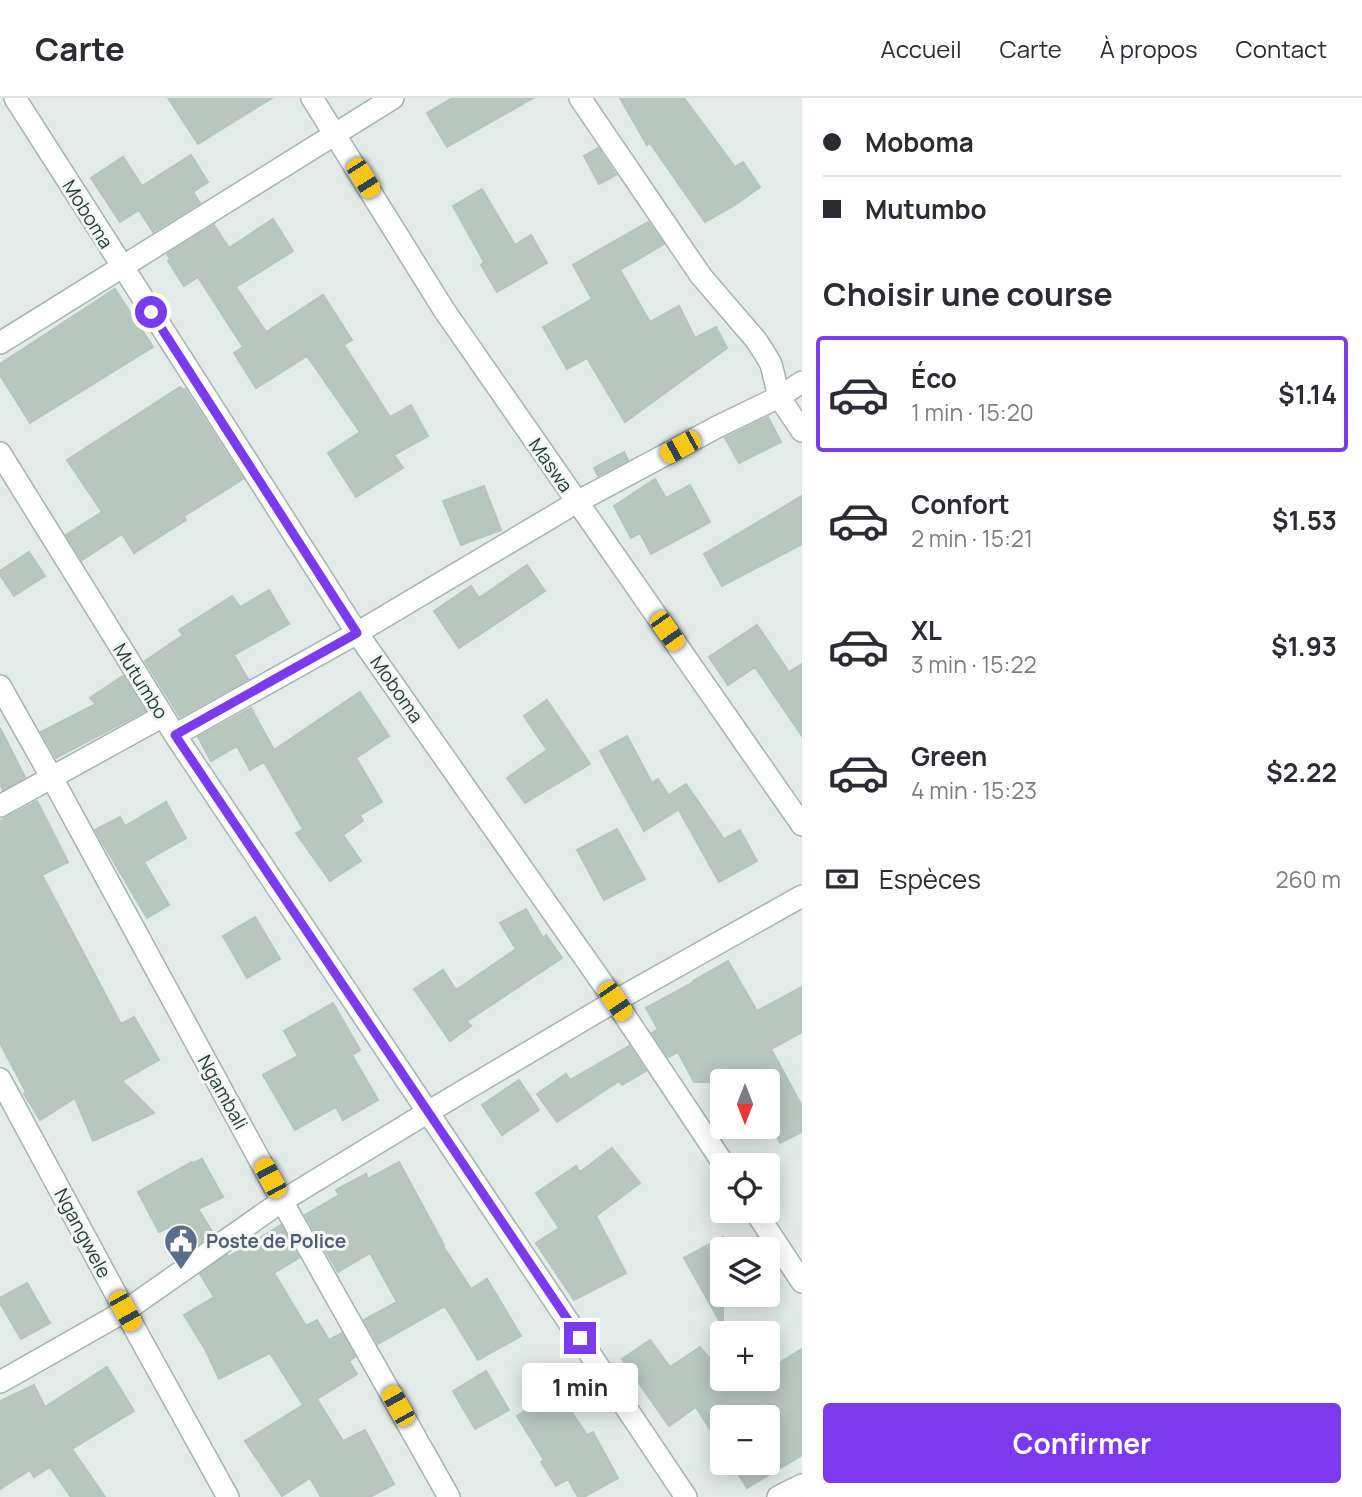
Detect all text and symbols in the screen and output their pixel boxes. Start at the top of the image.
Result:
text: Carte [35,26,125,71]
text: Accueil [881,32,961,65]
text: Carte [999,32,1062,65]
text: À propos [1100,32,1198,65]
text: Contact [1236,32,1327,65]
text: Moboma [865,124,974,160]
car [343,155,384,201]
street label: Moboma [57,175,119,253]
text: Mutumbo [865,191,986,227]
text: Choisir une course [823,272,1113,316]
route start [135,296,167,328]
text: Éco [911,360,957,396]
icon: car [827,363,890,426]
text: $1.14 [1278,376,1337,412]
text: 1 min · 15:20 [911,396,1034,428]
car [657,428,704,466]
street label: Maswa [523,433,579,497]
text: Confort [911,486,1010,522]
icon: car [827,489,890,552]
text: $1.53 [1272,502,1337,538]
text: 2 min · 15:21 [911,522,1033,554]
car [647,608,688,654]
text: XL [911,612,942,648]
icon: car [827,615,890,678]
text: $1.93 [1271,628,1337,664]
street label: Mutumbo [108,638,174,724]
text: 3 min · 15:22 [911,648,1037,680]
street label: Moboma [364,650,430,728]
text: Green [911,738,987,774]
icon: car [827,741,890,804]
text: $2.22 [1266,754,1337,790]
text: 4 min · 15:23 [911,774,1037,806]
icon: cash [823,860,861,898]
text: Espèces [879,861,981,897]
text: 260 m [1275,863,1341,895]
car [595,978,636,1024]
street label: Ngambali [192,1050,254,1134]
north arrow [710,1069,780,1139]
map controls [710,1069,780,1475]
button: locate [710,1153,780,1223]
car [251,1155,290,1201]
street label: Ngangwele [48,1184,118,1282]
public building icon: Poste de Police [162,1222,200,1271]
place label: Poste de Police [206,1228,346,1254]
button: layers [710,1237,780,1307]
car [106,1288,145,1334]
button: + [710,1321,780,1391]
route end [564,1322,596,1354]
callout: 1 min [522,1362,638,1412]
text: 1 min [552,1371,608,1403]
car [379,1383,418,1429]
button: Confirmer [823,1403,1341,1483]
button: − [710,1405,780,1475]

